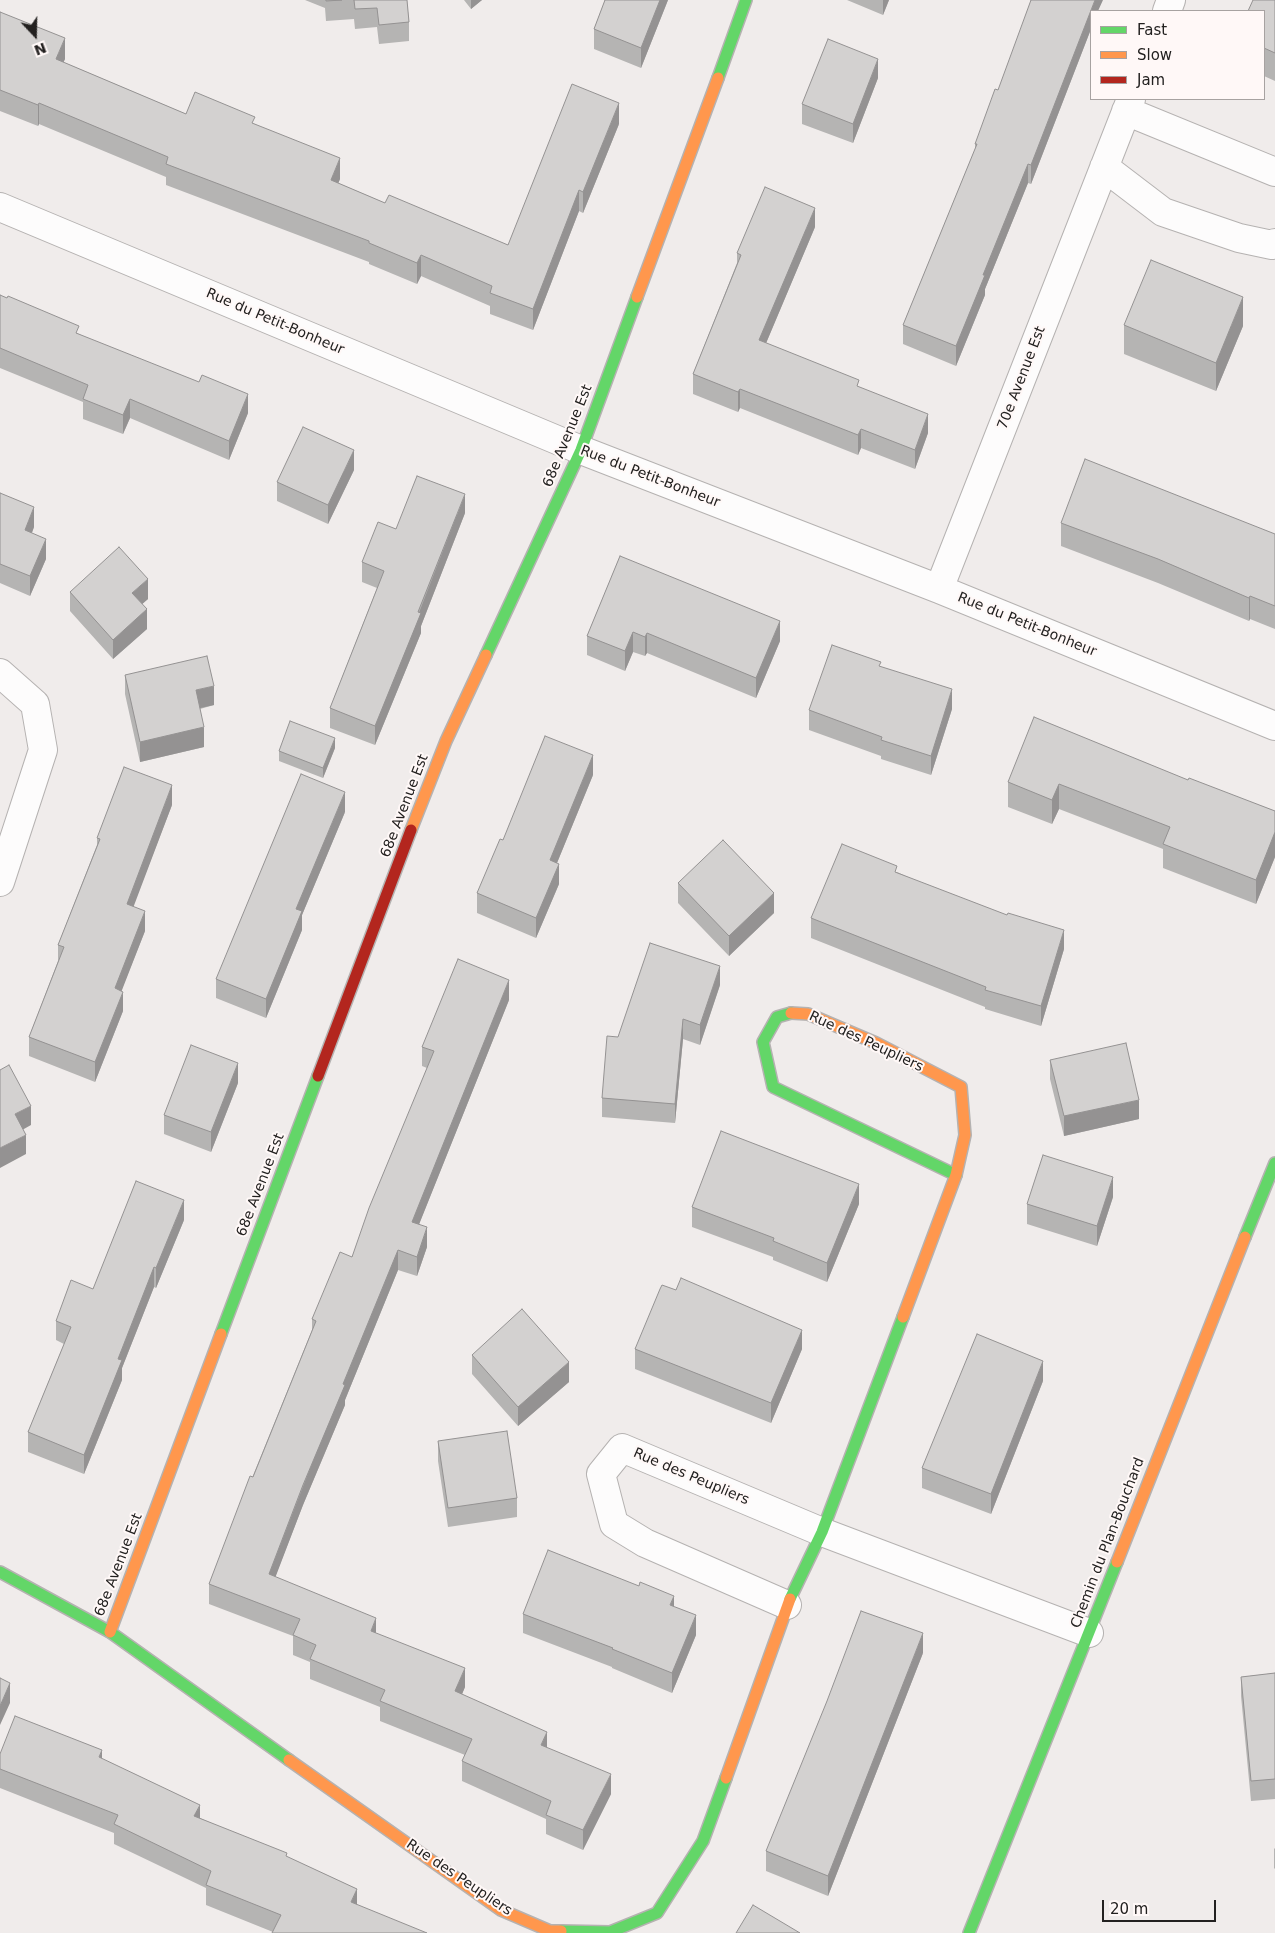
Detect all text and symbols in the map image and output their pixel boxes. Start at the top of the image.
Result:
north arrow [10,10,60,60]
legend [1090,10,1265,100]
text: Fast [1137,21,1167,39]
text: N [32,39,49,59]
text: Slow [1137,46,1172,64]
text: Jam [1137,71,1165,89]
street label: Rue du Petit-Bonheur [203,285,347,359]
street label: 70e Avenue Est [995,324,1049,432]
street label: 68e Avenue Est [540,382,596,490]
street label: Rue du Petit-Bonheur [578,443,722,511]
street label: Rue du Petit-Bonheur [955,589,1099,661]
street label: 68e Avenue Est [378,752,432,860]
street label: Rue des Peupliers [806,1008,926,1076]
street label: 68e Avenue Est [234,1131,288,1239]
street label: Rue des Peupliers [631,1445,751,1509]
street label: Chemin du Plan-Bouchard [1068,1455,1148,1631]
street label: 68e Avenue Est [92,1511,146,1619]
street label: Rue des Peupliers [403,1836,515,1920]
scale bar [1105,1890,1219,1922]
text: 20 m [1110,1900,1148,1918]

